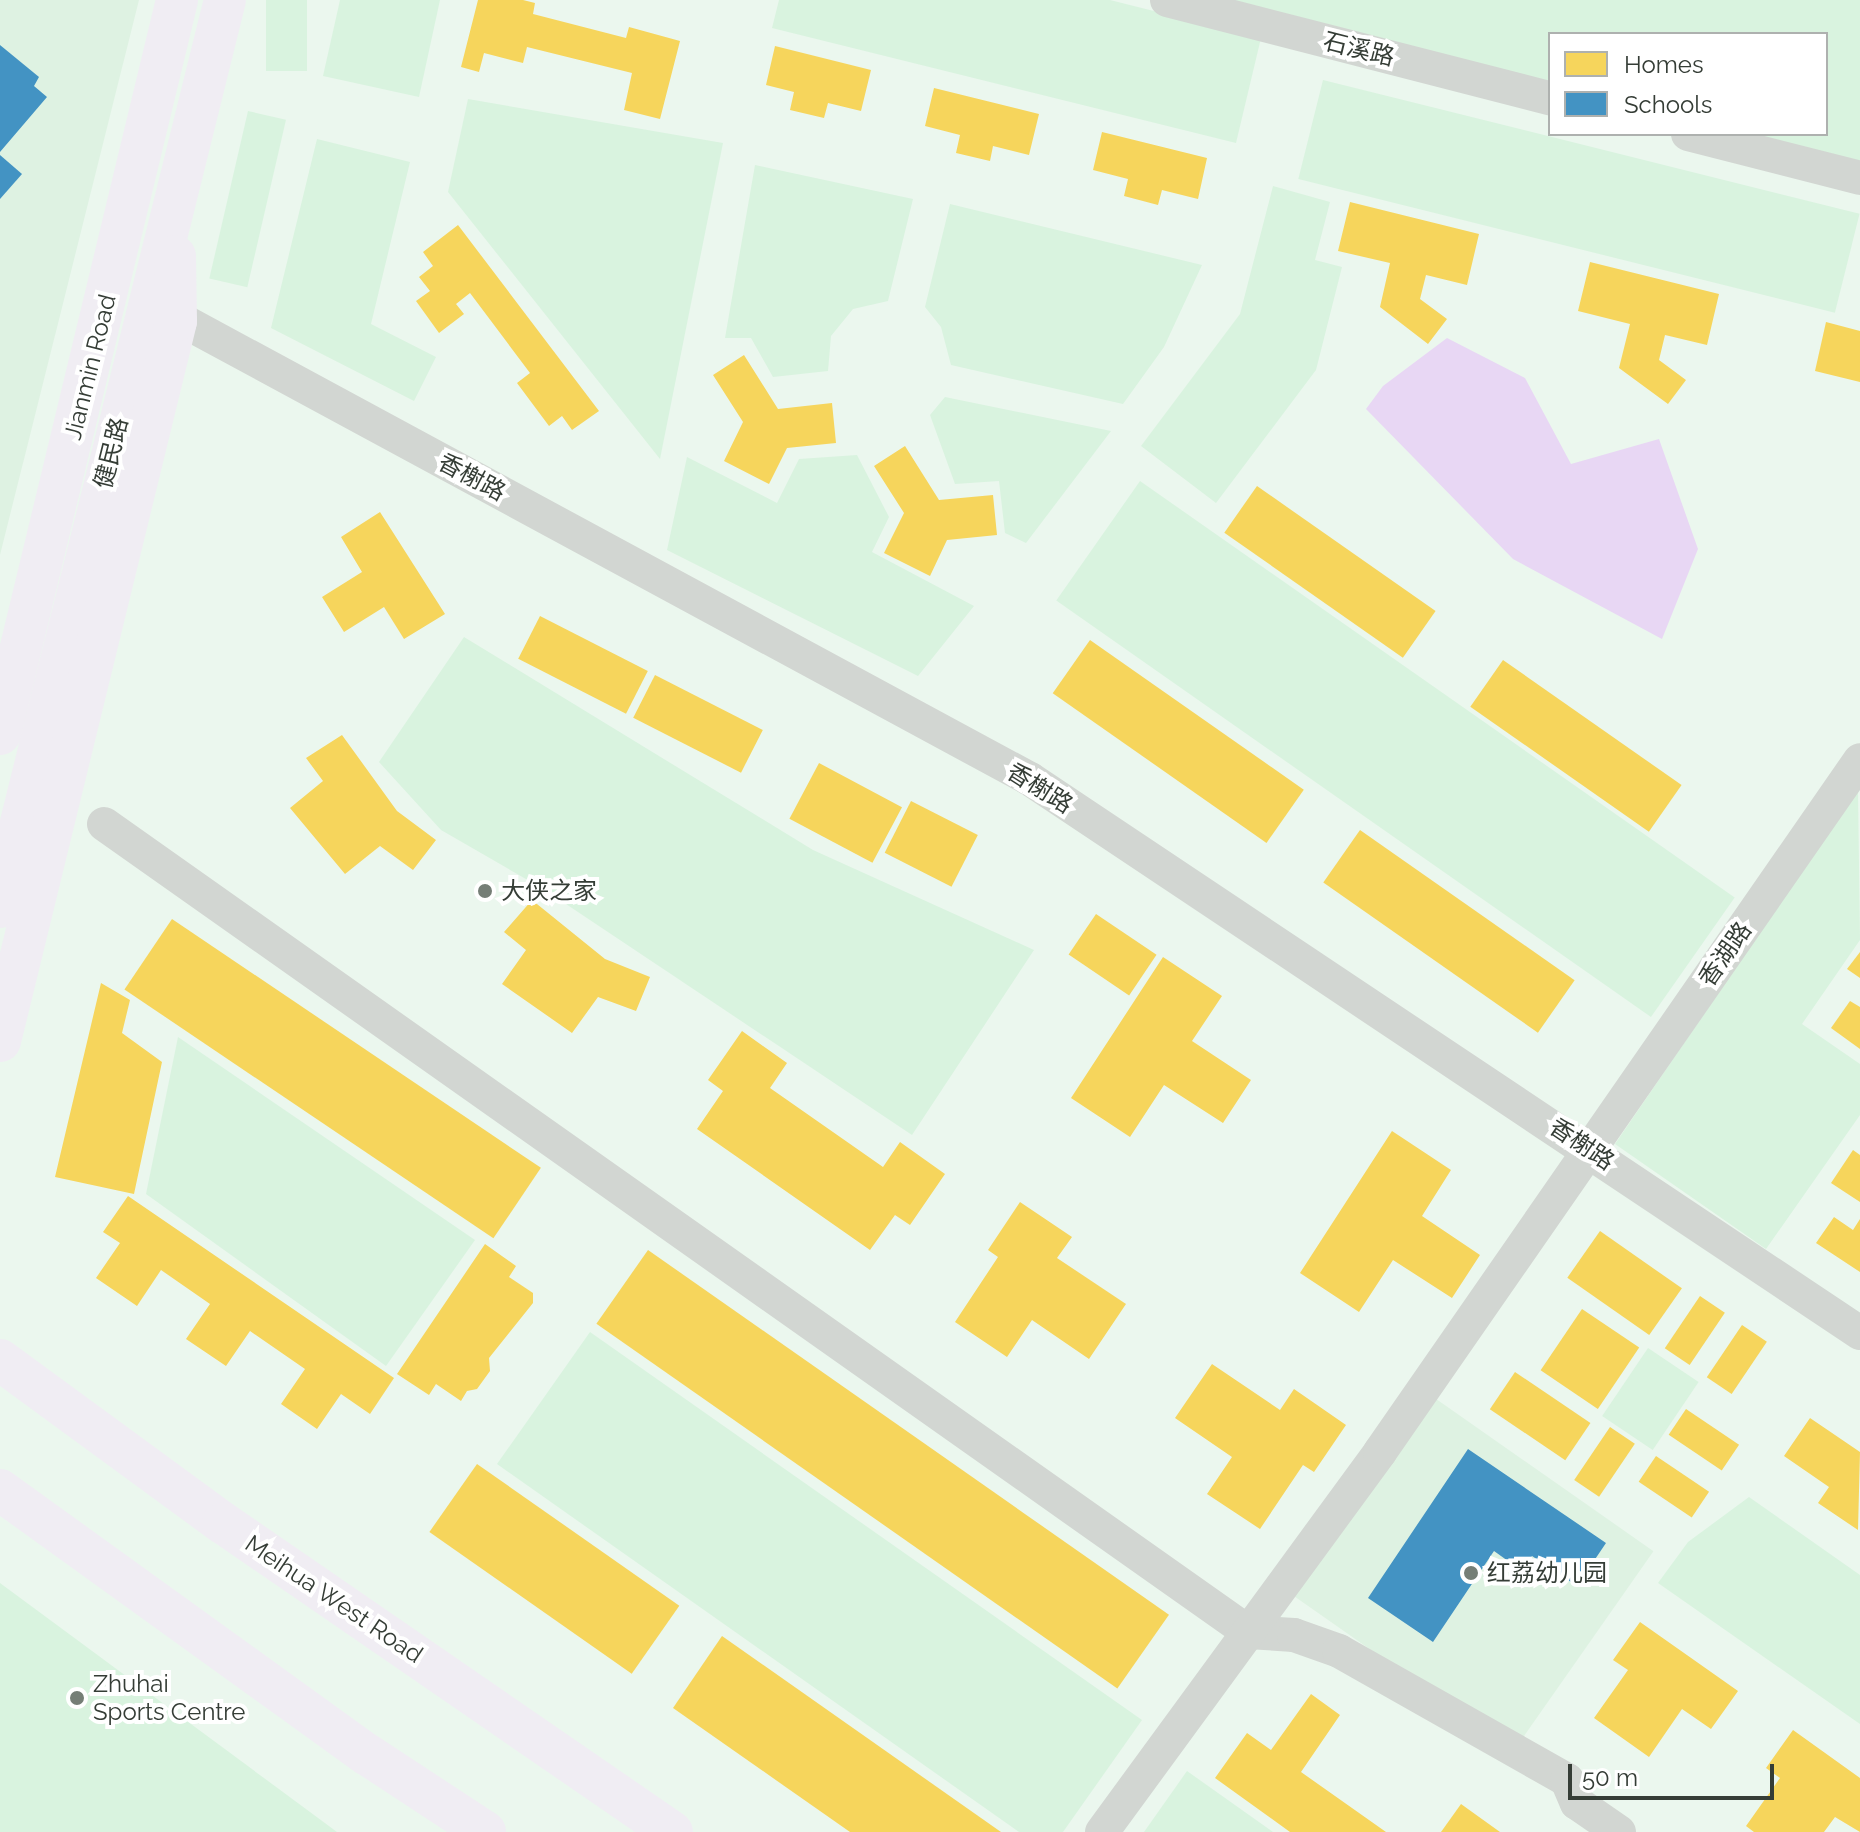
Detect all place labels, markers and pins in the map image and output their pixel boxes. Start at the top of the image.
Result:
place label: 大侠之家 [501,877,597,905]
marker: 大侠之家 [476,882,494,900]
place label: 红荔幼儿园 [1487,1559,1607,1587]
marker: 红荔幼儿园 [1462,1564,1480,1582]
place label: Zhuhai Sports Centre [93,1670,245,1726]
marker: Zhuhai Sports Centre [68,1689,86,1707]

